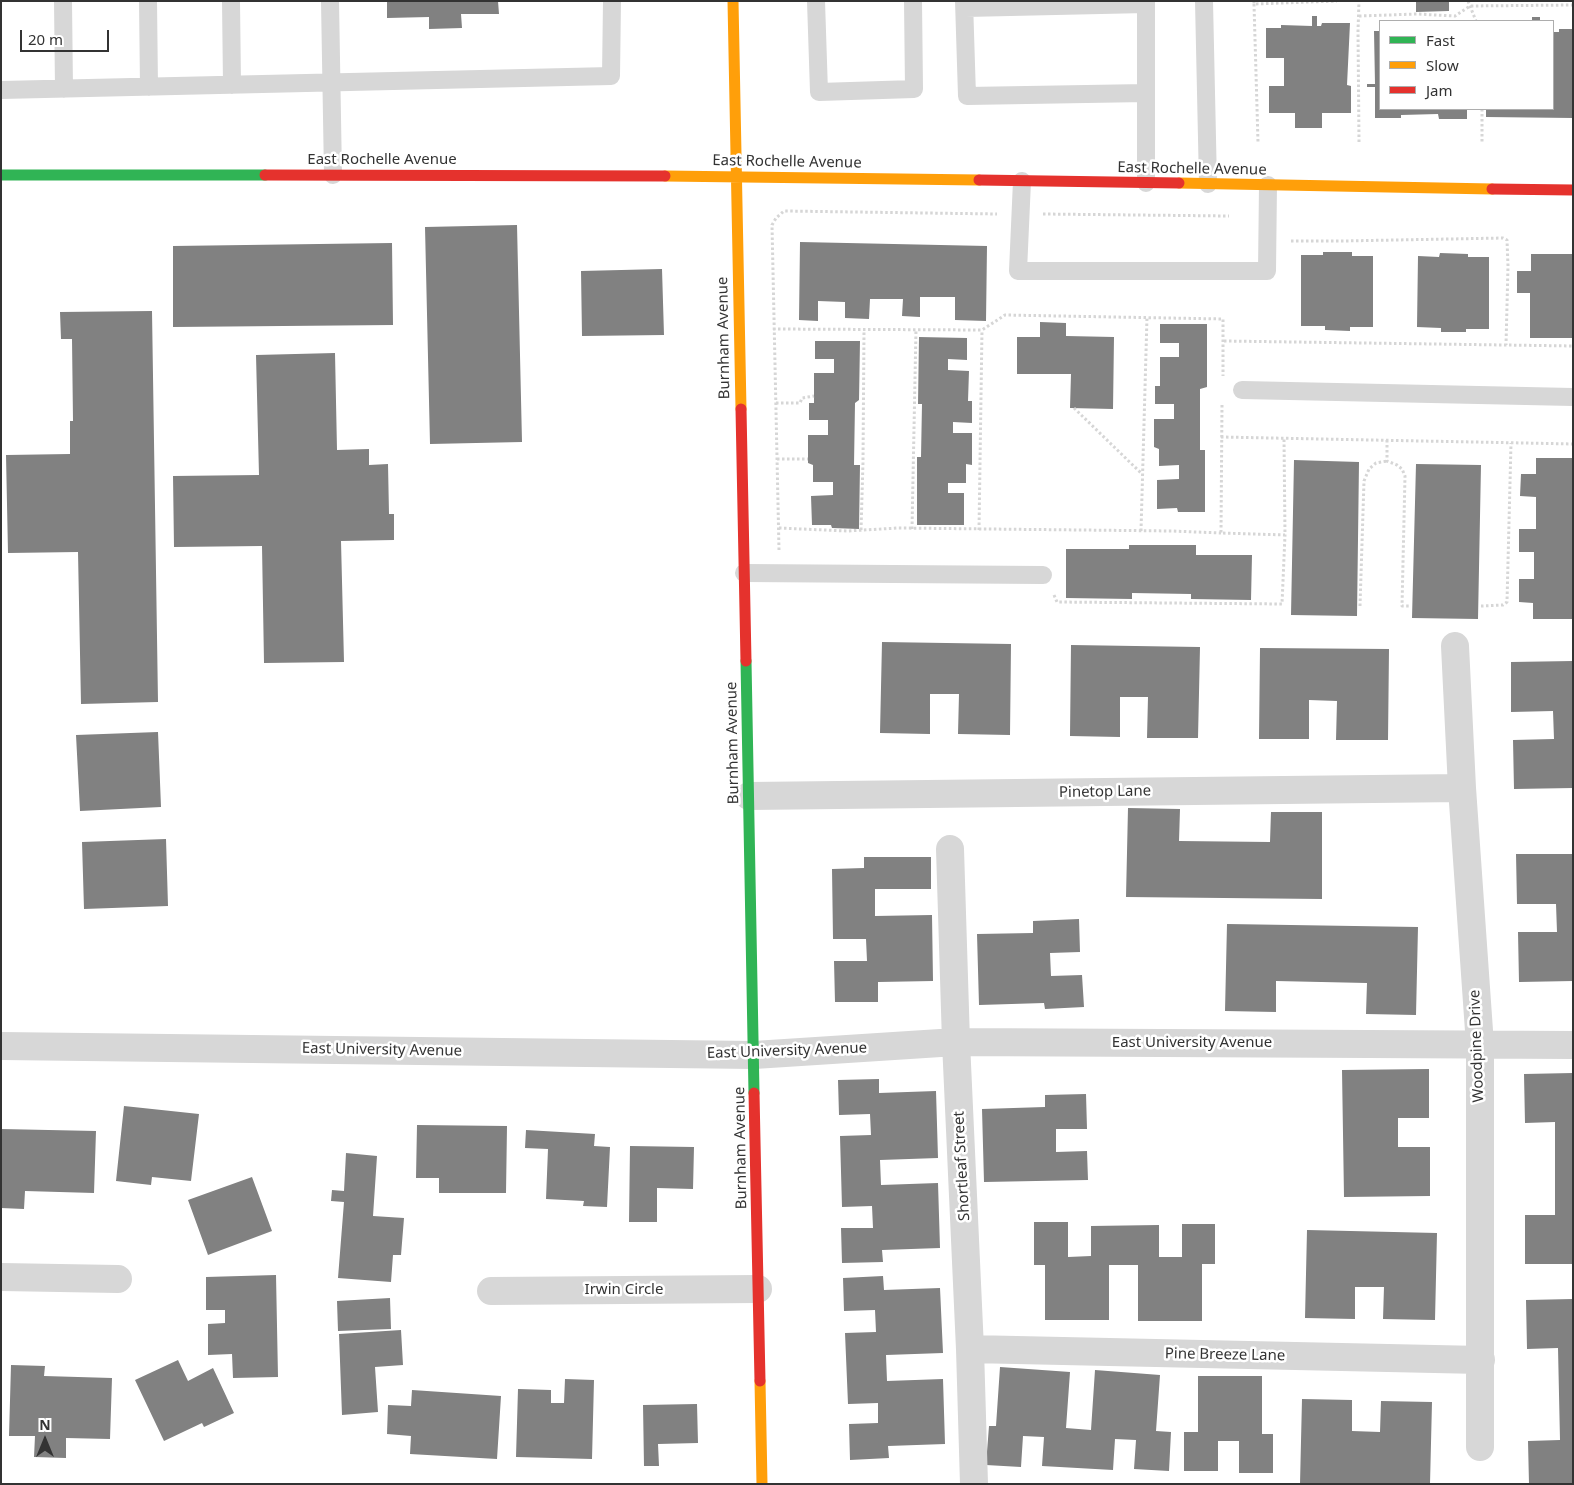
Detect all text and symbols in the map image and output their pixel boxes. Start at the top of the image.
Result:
scale bar [22,20,111,52]
legend [1379,20,1554,110]
text: 20 m [28,29,63,49]
text: Fast [1426,30,1455,50]
text: Slow [1426,55,1459,75]
text: Jam [1426,80,1453,100]
street label: East Rochelle Avenue [307,151,457,169]
street label: East Rochelle Avenue [712,152,862,172]
street label: East Rochelle Avenue [1117,159,1267,179]
street label: Burnham Avenue [714,276,734,400]
street label: Burnham Avenue [723,681,743,805]
street label: Pinetop Lane [1059,782,1151,802]
street label: Woodpine Drive [1466,989,1488,1103]
street label: East University Avenue [1112,1034,1272,1052]
street label: East University Avenue [707,1039,867,1063]
street label: East University Avenue [302,1040,462,1060]
street label: Burnham Avenue [731,1086,751,1210]
street label: Shortleaf Street [950,1111,974,1221]
street label: Irwin Circle [585,1281,663,1299]
street label: Pine Breeze Lane [1165,1345,1285,1365]
north arrow [20,1415,70,1465]
text: N [39,1415,51,1434]

